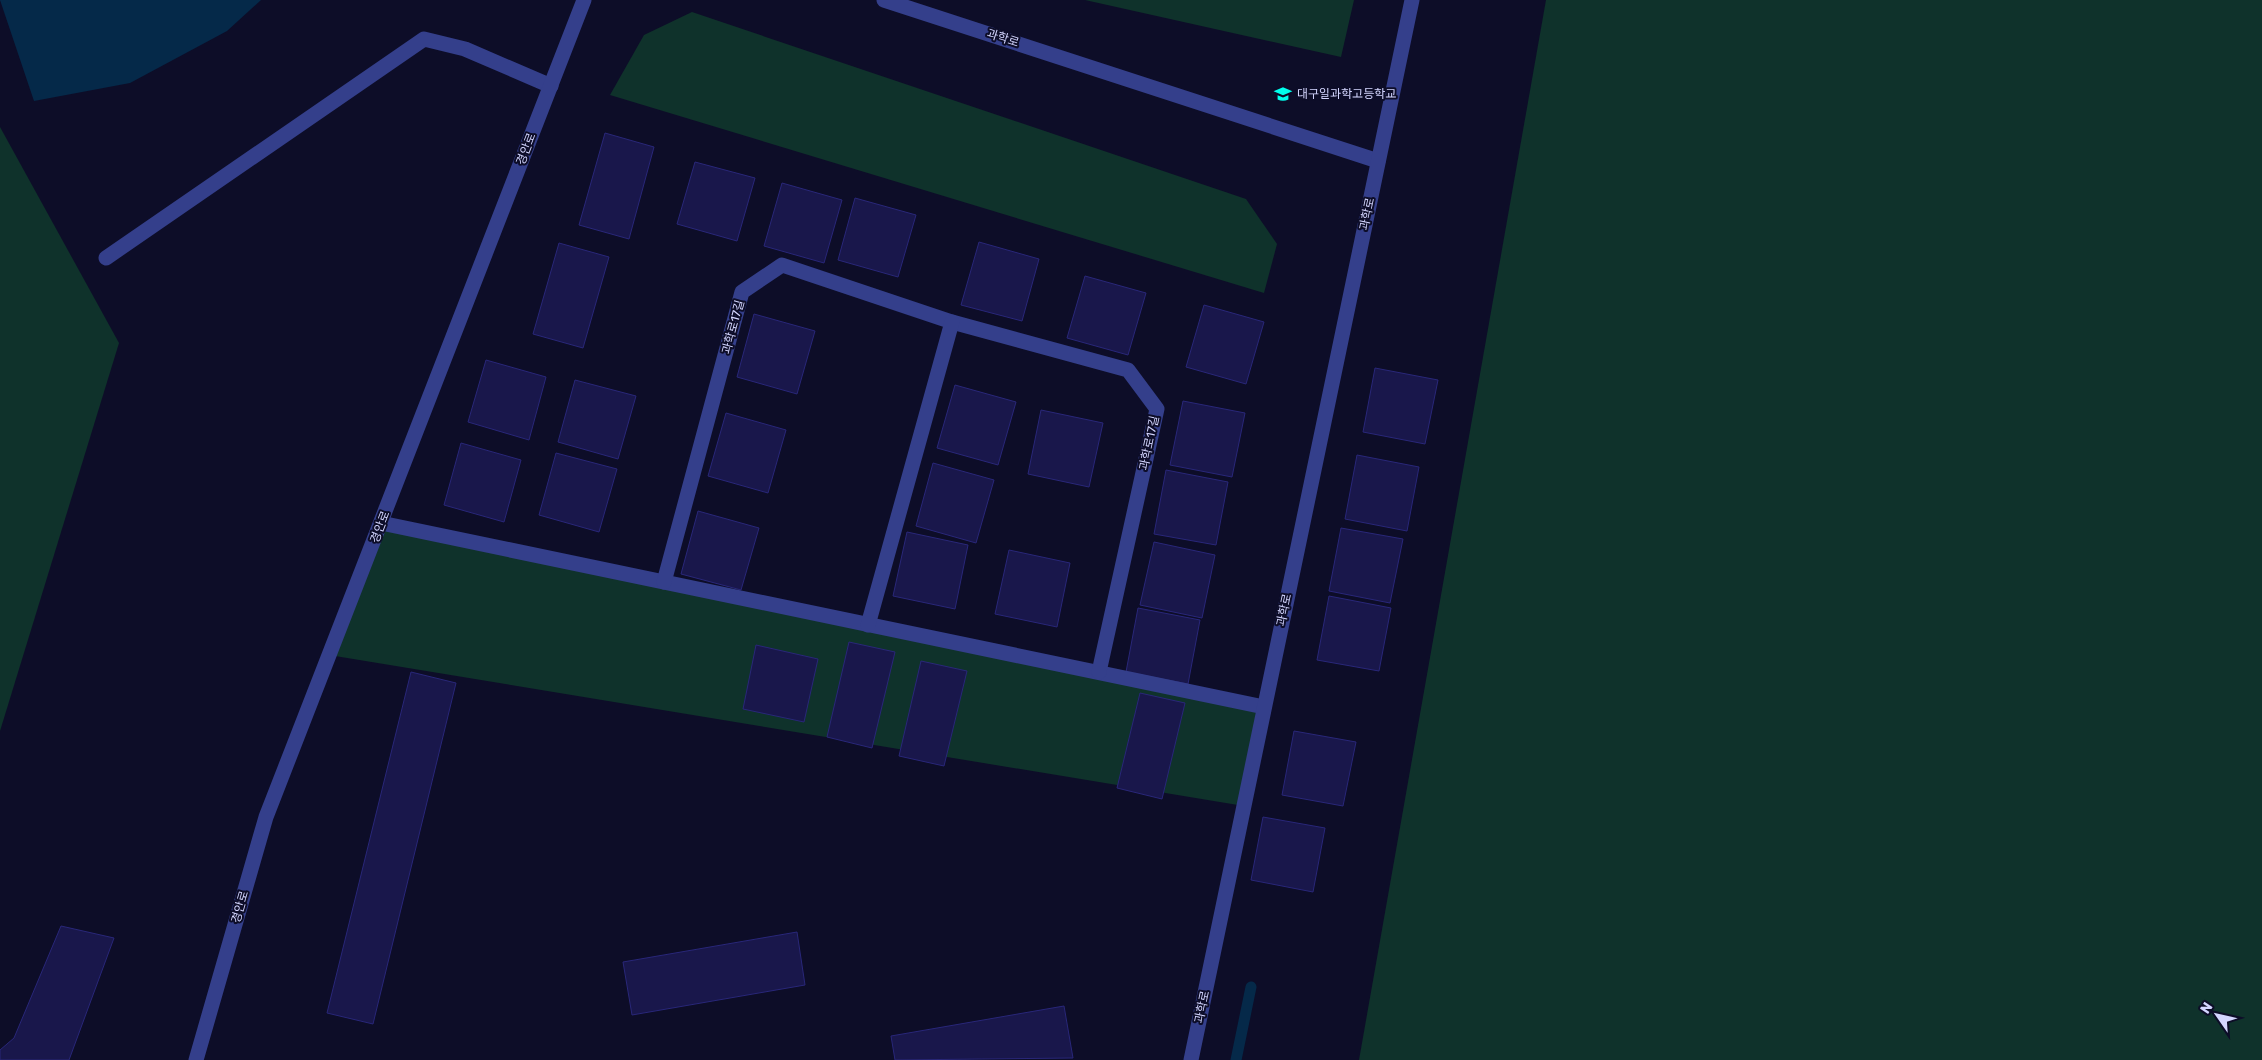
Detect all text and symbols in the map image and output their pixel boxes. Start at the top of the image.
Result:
street label: 과학로 [985,26,1021,50]
school or university icon: 대구일과학고등학교 [1273,84,1293,104]
place label: 대구일과학고등학교 [1297,87,1396,101]
street label: 경안로 [514,131,538,167]
street label: 과학로 [1357,196,1377,232]
street label: 과학로17길 [719,298,747,356]
street label: 과학로17길 [1136,414,1162,472]
street label: 경안로 [368,509,392,545]
street label: 과학로 [1274,592,1294,628]
street label: 경안로 [229,889,251,925]
street label: 과학로 [1192,989,1212,1025]
north arrow [2192,990,2242,1040]
text: N [2197,999,2217,1017]

